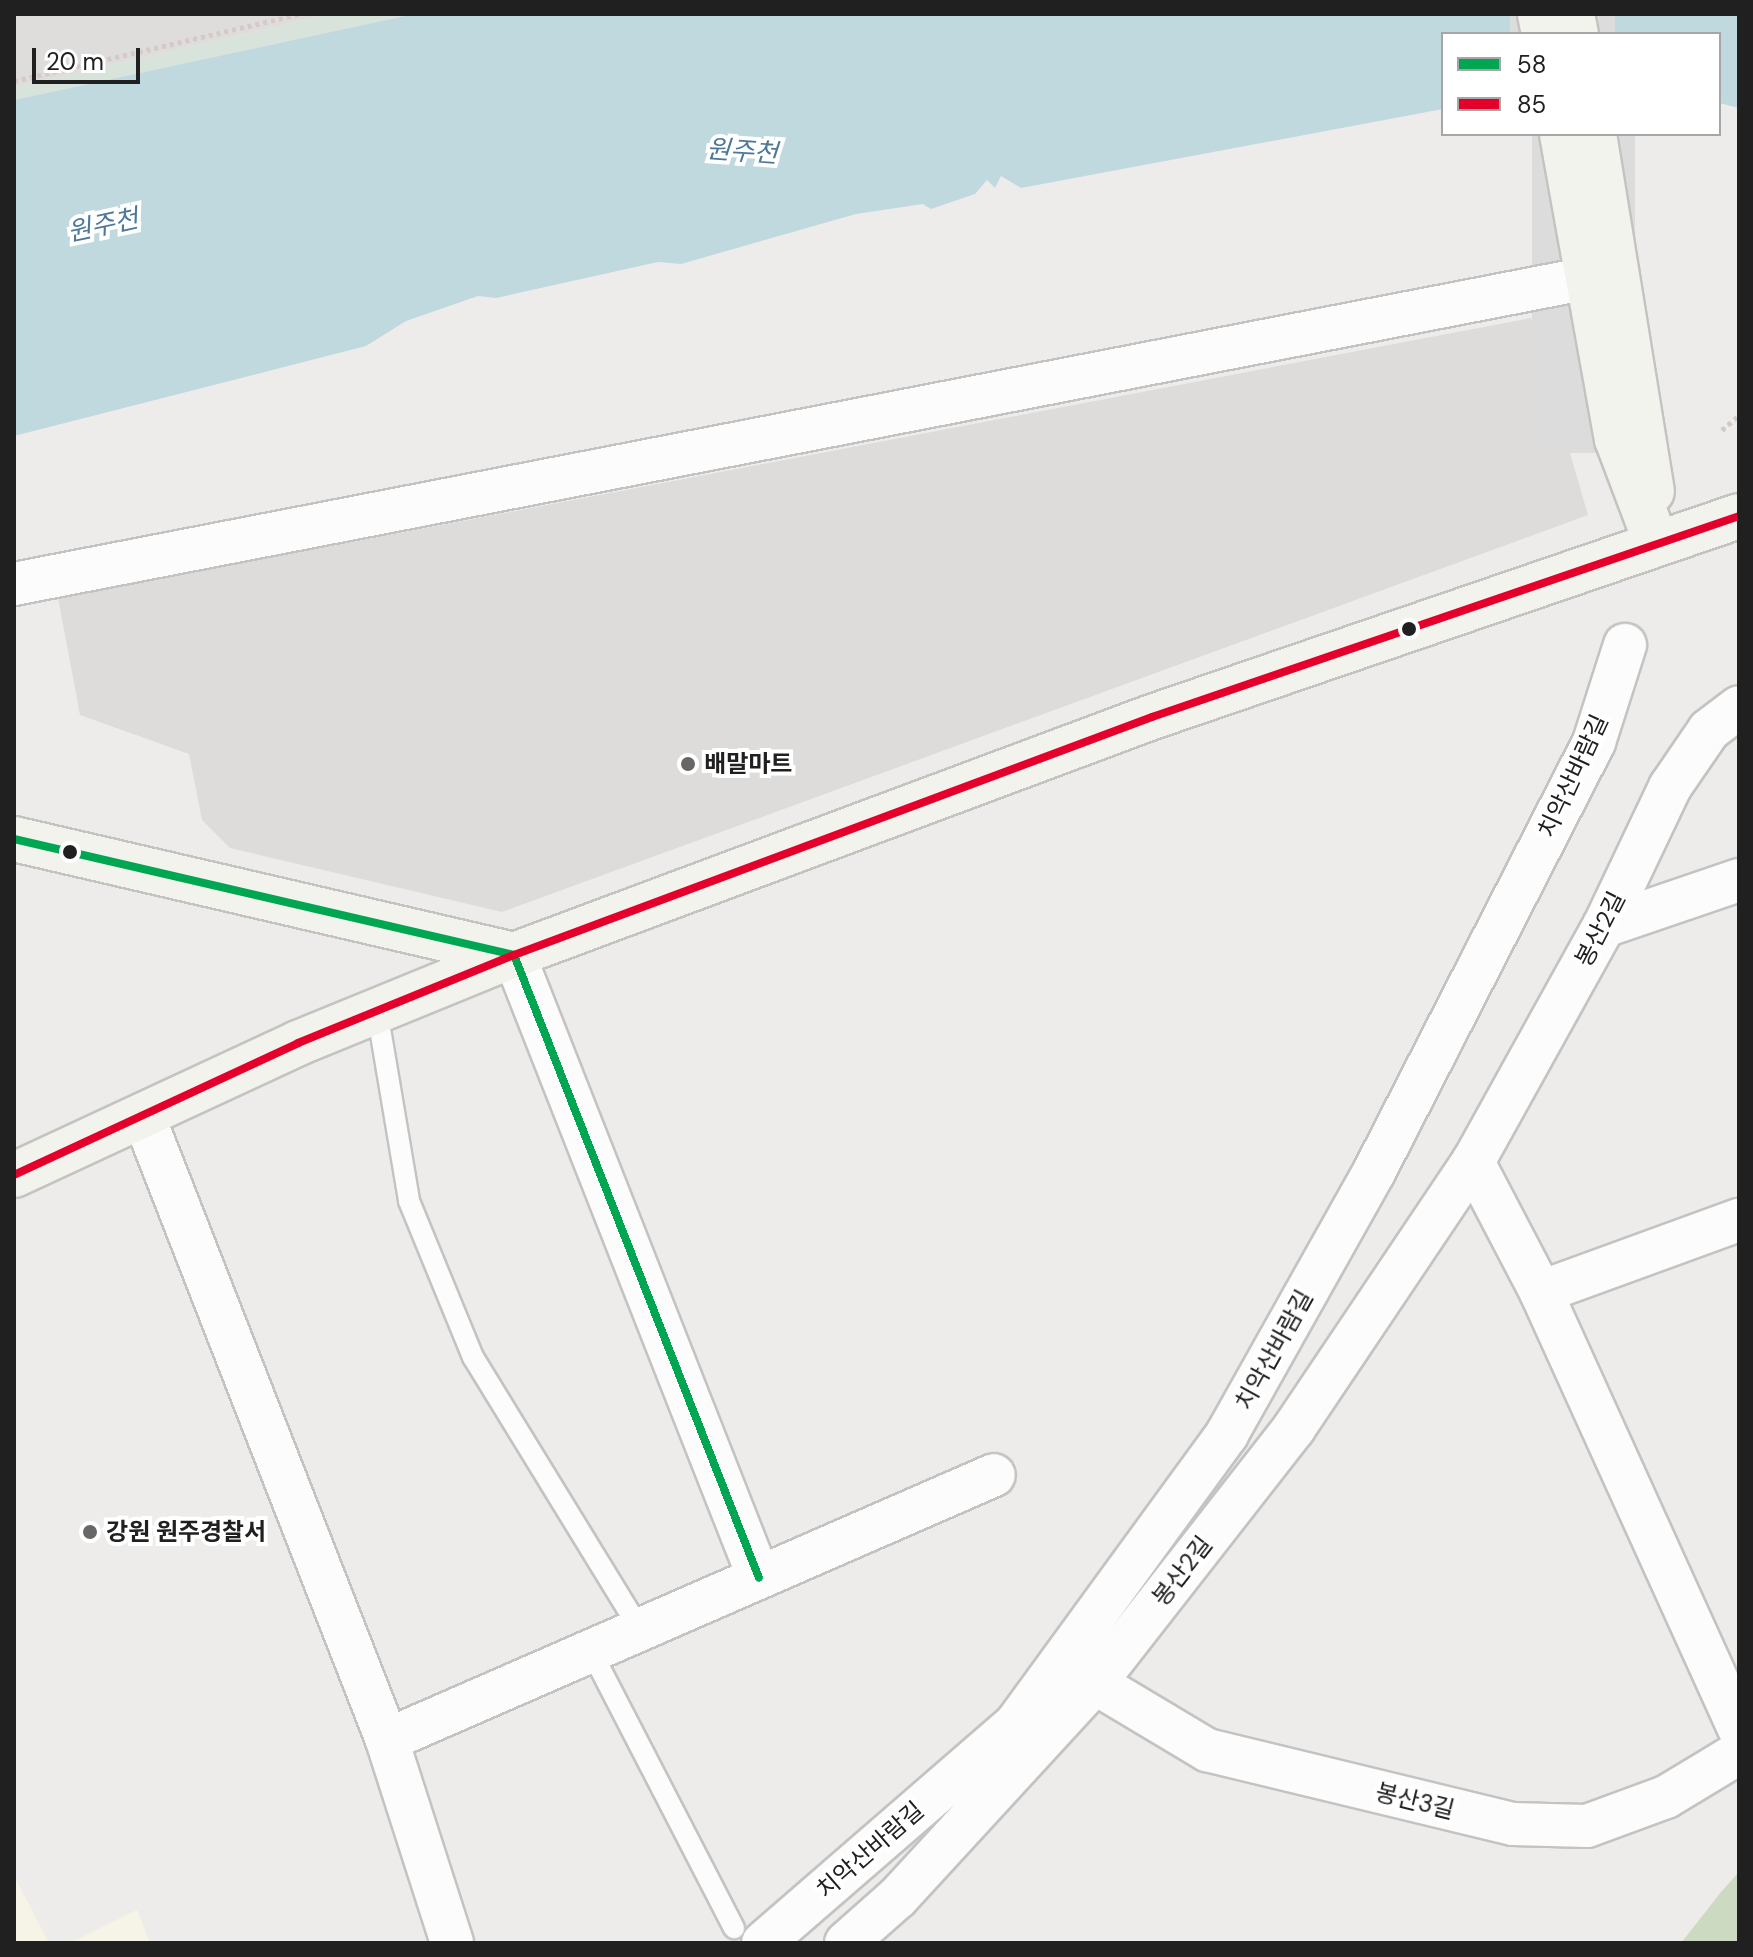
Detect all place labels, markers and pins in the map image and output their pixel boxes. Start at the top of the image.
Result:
unlabelled marker [1401,621,1417,637]
place label: 배말마트 [704,750,792,778]
marker: 배말마트 [679,755,697,773]
unlabelled marker [62,844,78,860]
place label: 강원 원주경찰서 [106,1518,266,1546]
marker: 강원 원주경찰서 [81,1523,99,1541]

